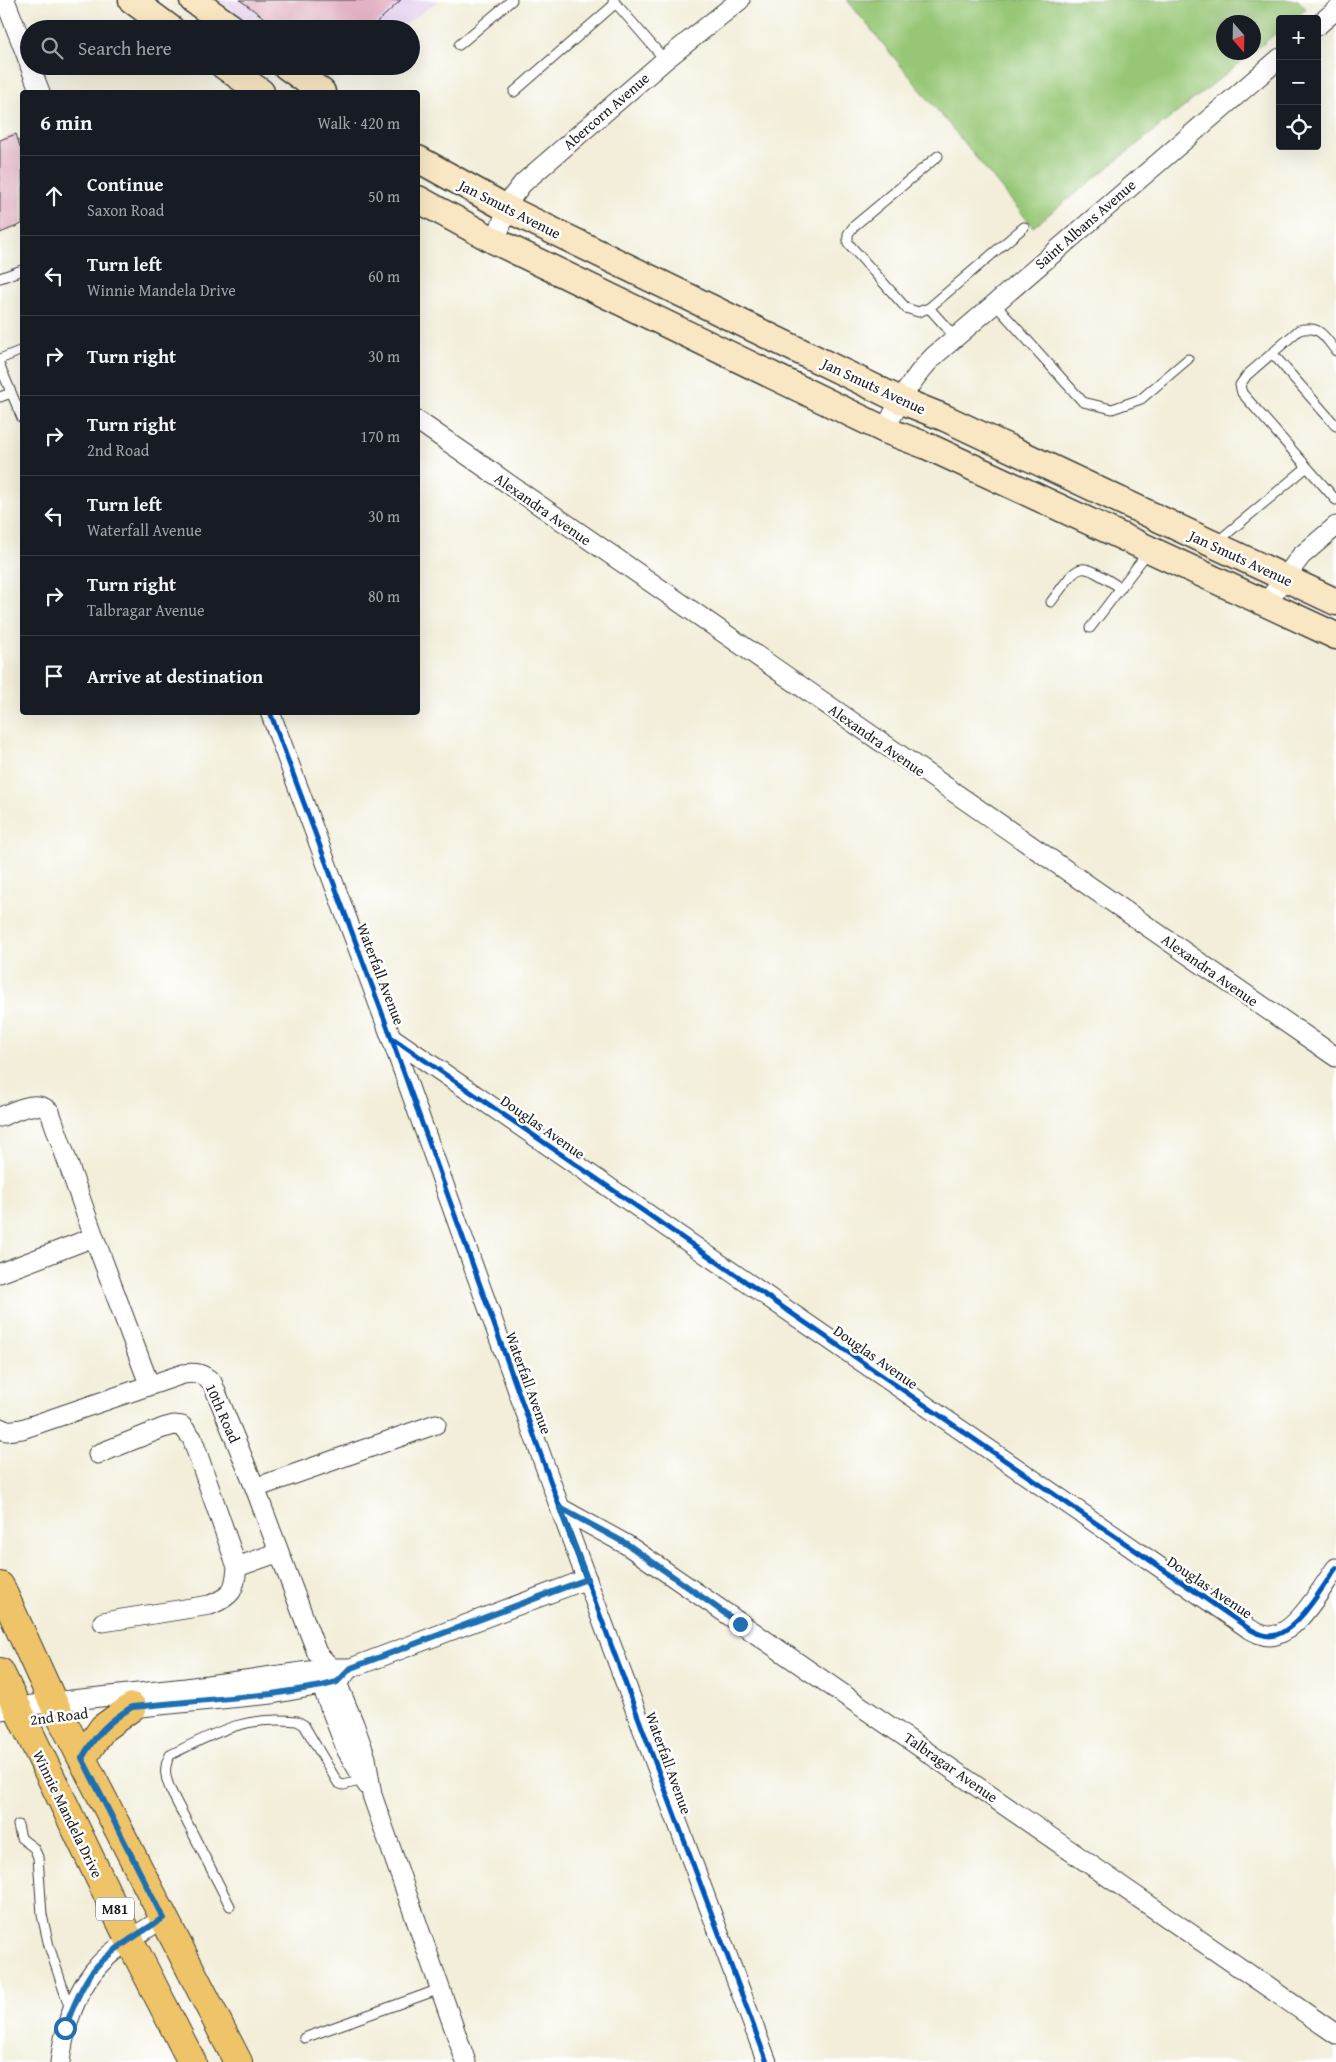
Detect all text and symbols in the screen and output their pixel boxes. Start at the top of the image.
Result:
north arrow [1216,15,1261,60]
map controls [1276,15,1321,150]
button: + [1276,15,1321,60]
search box [20,20,420,75]
icon: search [38,34,66,62]
text: Search here [78,34,172,62]
button: − [1276,60,1321,105]
street label: Abercorn Avenue [558,68,654,154]
button: locate [1276,105,1321,150]
text: 6 min [40,107,92,138]
text: Walk · 420 m [317,111,400,135]
text: Continue [87,170,164,198]
street label: Jan Smuts Avenue [454,173,565,244]
street label: Saint Albans Avenue [1030,174,1140,274]
icon: ahead [40,182,68,210]
text: 50 m [368,184,400,208]
text: Saxon Road [87,198,164,222]
text: Turn left [87,250,162,278]
icon: left [40,262,68,290]
text: 60 m [368,264,400,288]
text: Winnie Mandela Drive [87,278,236,302]
icon: right [40,342,68,370]
text: Turn right [87,342,176,370]
text: 30 m [368,344,400,368]
street label: Jan Smuts Avenue [817,352,929,419]
text: Turn right [87,410,176,438]
icon: right [40,422,68,450]
text: 170 m [360,424,400,448]
text: 2nd Road [87,438,149,462]
street label: Alexandra Avenue [490,468,596,550]
text: Turn left [87,490,162,518]
icon: left [40,502,68,530]
text: 30 m [368,504,400,528]
text: Waterfall Avenue [87,518,202,542]
street label: Jan Smuts Avenue [1184,524,1296,591]
text: Turn right [87,570,176,598]
icon: right [40,582,68,610]
text: 80 m [368,584,400,608]
text: Talbragar Avenue [87,598,204,622]
icon: arrive [40,662,68,690]
text: Arrive at destination [87,662,263,690]
street label: Alexandra Avenue [824,699,930,781]
street label: Waterfall Avenue [352,920,410,1028]
street label: Alexandra Avenue [1157,929,1263,1011]
street label: Douglas Avenue [496,1090,590,1164]
street label: Douglas Avenue [829,1320,923,1394]
street label: Waterfall Avenue [501,1329,557,1437]
street label: 10th Road [201,1380,245,1446]
street label: Douglas Avenue [1163,1551,1257,1623]
route end [729,1613,752,1636]
street label: 2nd Road [29,1702,89,1730]
street label: Waterfall Avenue [641,1709,697,1817]
street label: Talbragar Avenue [900,1727,1002,1807]
street label: Winnie Mandela Drive [28,1747,108,1881]
road number: M81 [96,1898,134,1920]
route start [54,2017,77,2040]

